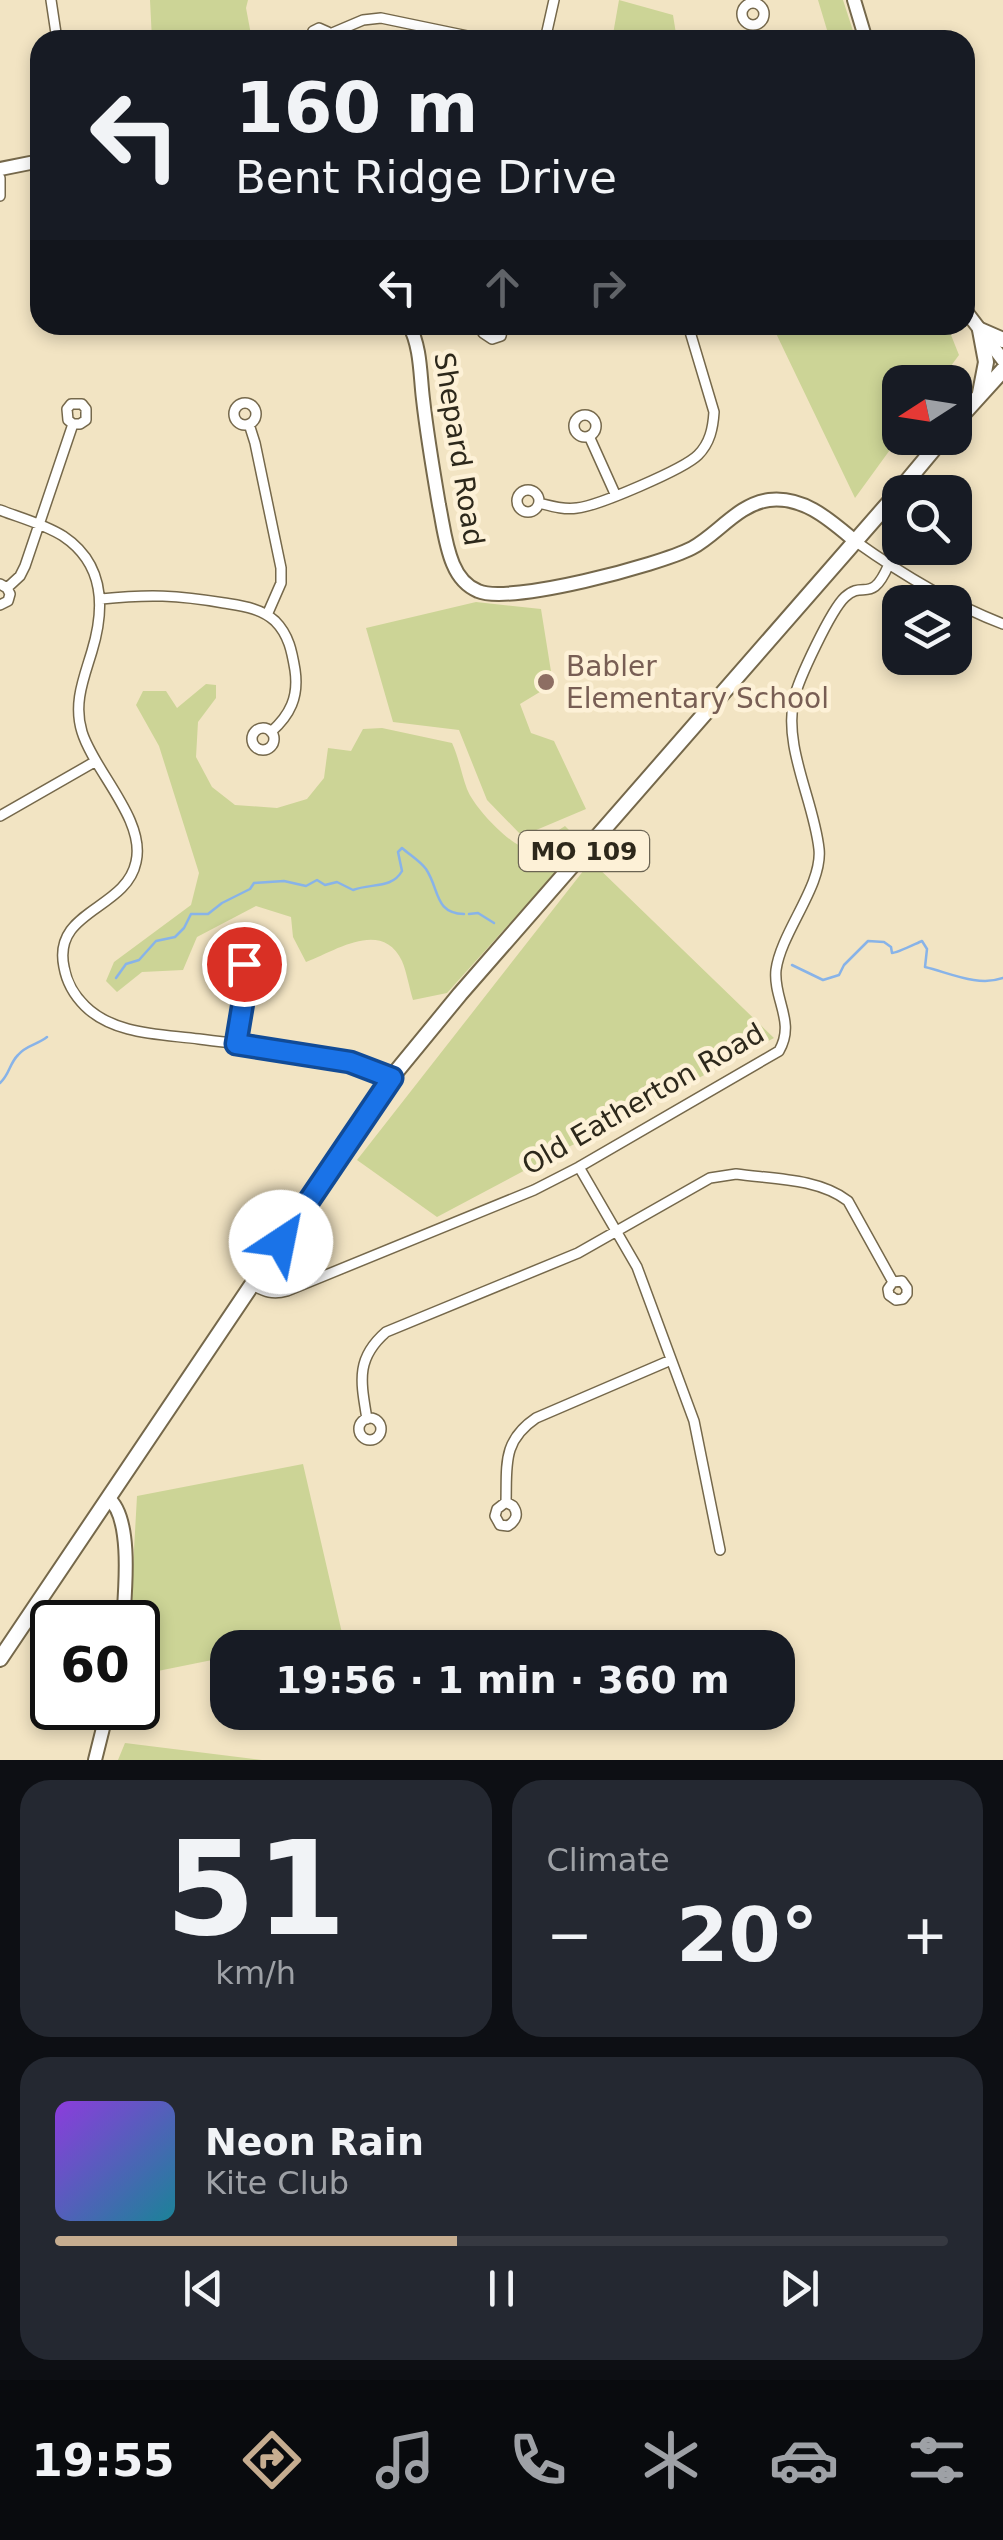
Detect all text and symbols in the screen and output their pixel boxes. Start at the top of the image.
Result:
text: 160 m [235,67,478,149]
icon: left [70,70,200,200]
text: Bent Ridge Drive [235,151,617,204]
icon: left [370,260,425,315]
icon: ahead [475,260,530,315]
icon: right [580,260,635,315]
street label: Shepard Road [427,350,491,548]
north arrow [882,365,972,455]
map controls [882,365,972,675]
button: search [882,475,972,565]
button: layers [882,585,972,675]
place label: Babler Elementary School [566,650,829,715]
marker: Babler Elementary School [535,671,557,693]
road number: MO 109 [519,831,649,871]
pin [202,922,287,1007]
icon: arrive [217,937,272,992]
street label: Old Eatherton Road [516,1016,770,1182]
position arrow [229,1190,333,1294]
speed limit sign: 60 [30,1600,160,1730]
text: 19:56 · 1 min · 360 m [275,1658,730,1702]
text: 51 [165,1813,346,1965]
text: Climate [547,1841,670,1879]
text: 20° [676,1891,818,1979]
text: − [547,1903,593,1967]
text: + [902,1903,948,1967]
text: km/h [215,1954,296,1992]
text: Neon Rain [205,2120,424,2164]
text: Kite Club [205,2164,349,2202]
icon: previous [176,2261,231,2316]
icon: pause [474,2261,529,2316]
icon: next [772,2261,827,2316]
icon: directions [237,2425,307,2495]
icon: music [370,2425,440,2495]
icon: phone [503,2425,573,2495]
icon: climate [636,2425,706,2495]
icon: car [769,2425,839,2495]
icon: filters [902,2425,972,2495]
text: 19:55 [31,2434,175,2487]

